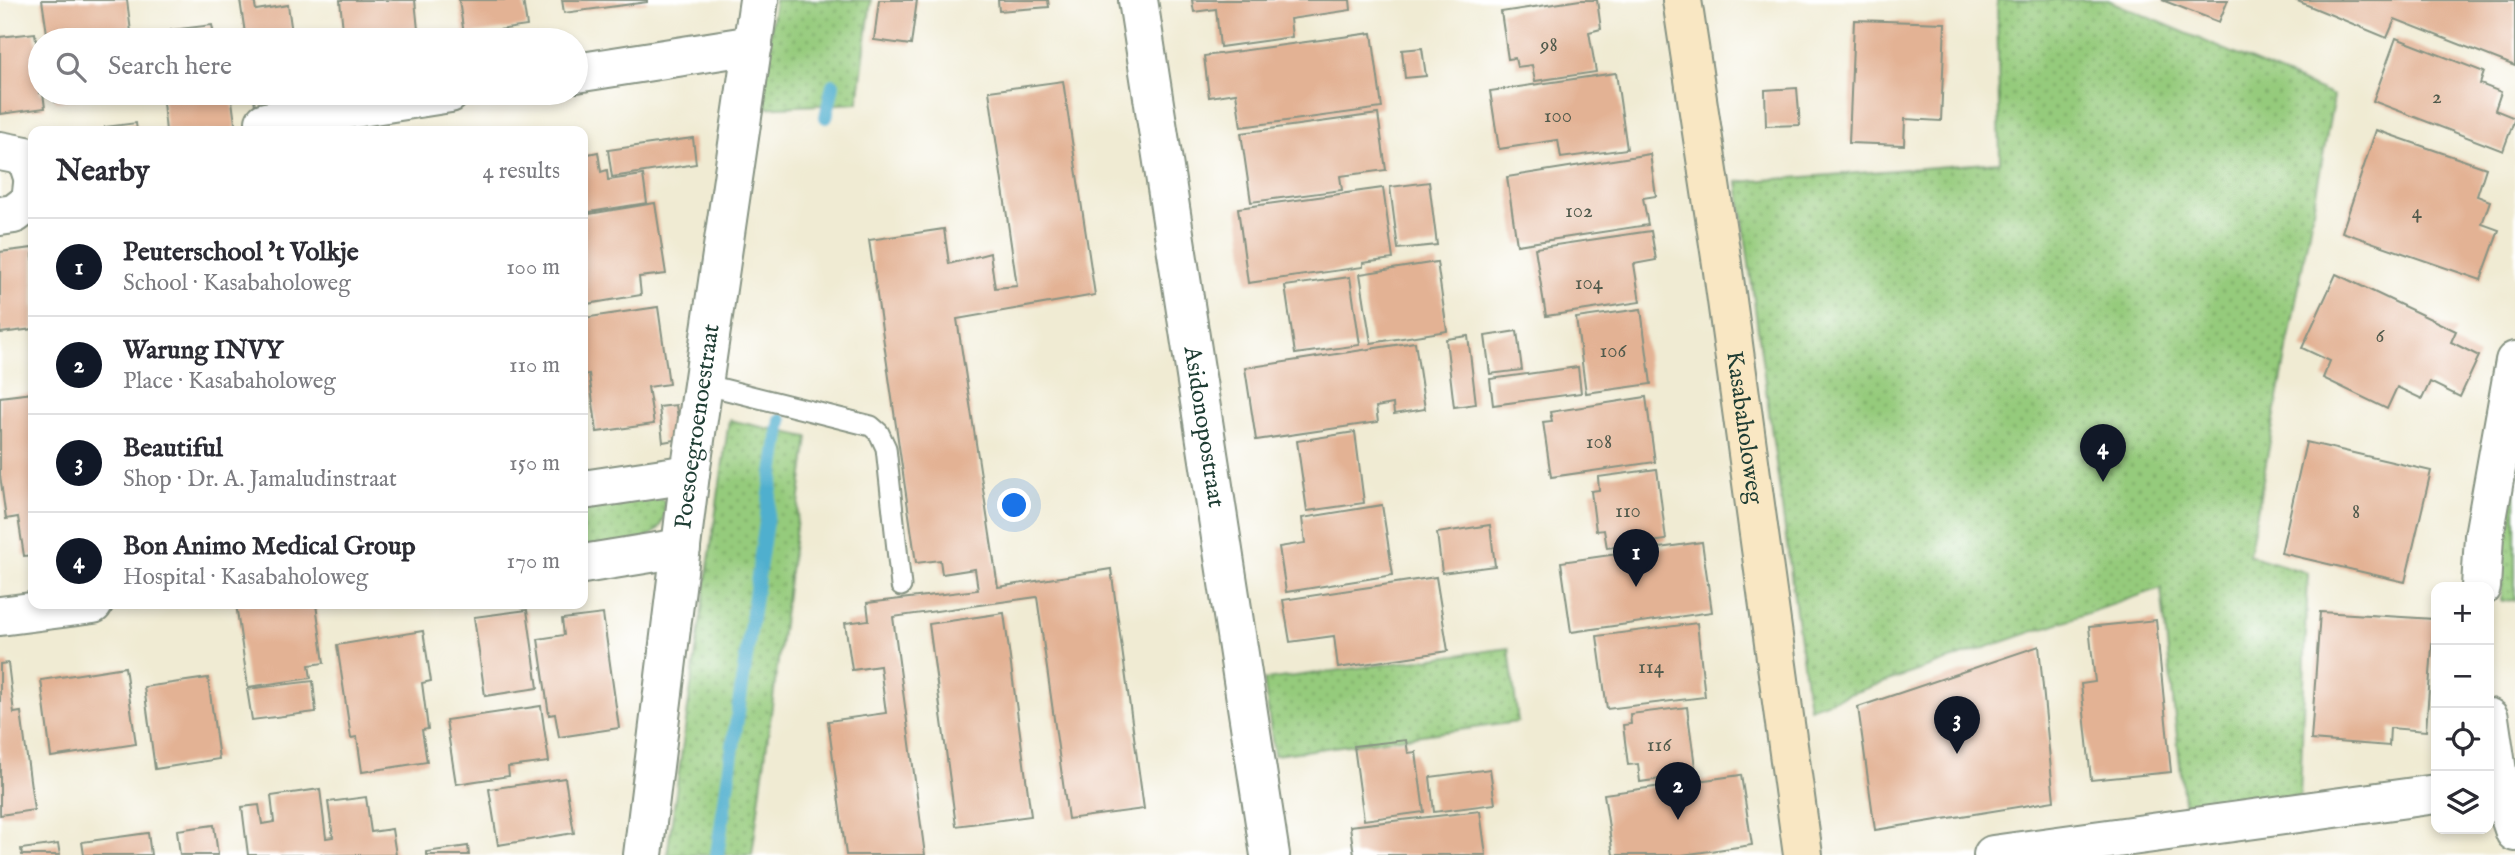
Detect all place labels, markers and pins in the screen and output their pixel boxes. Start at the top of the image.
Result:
pin: 4 [2080,424,2126,482]
pin: 1 [1613,529,1659,587]
pin: 3 [1934,696,1980,754]
pin: 2 [1655,762,1701,820]

